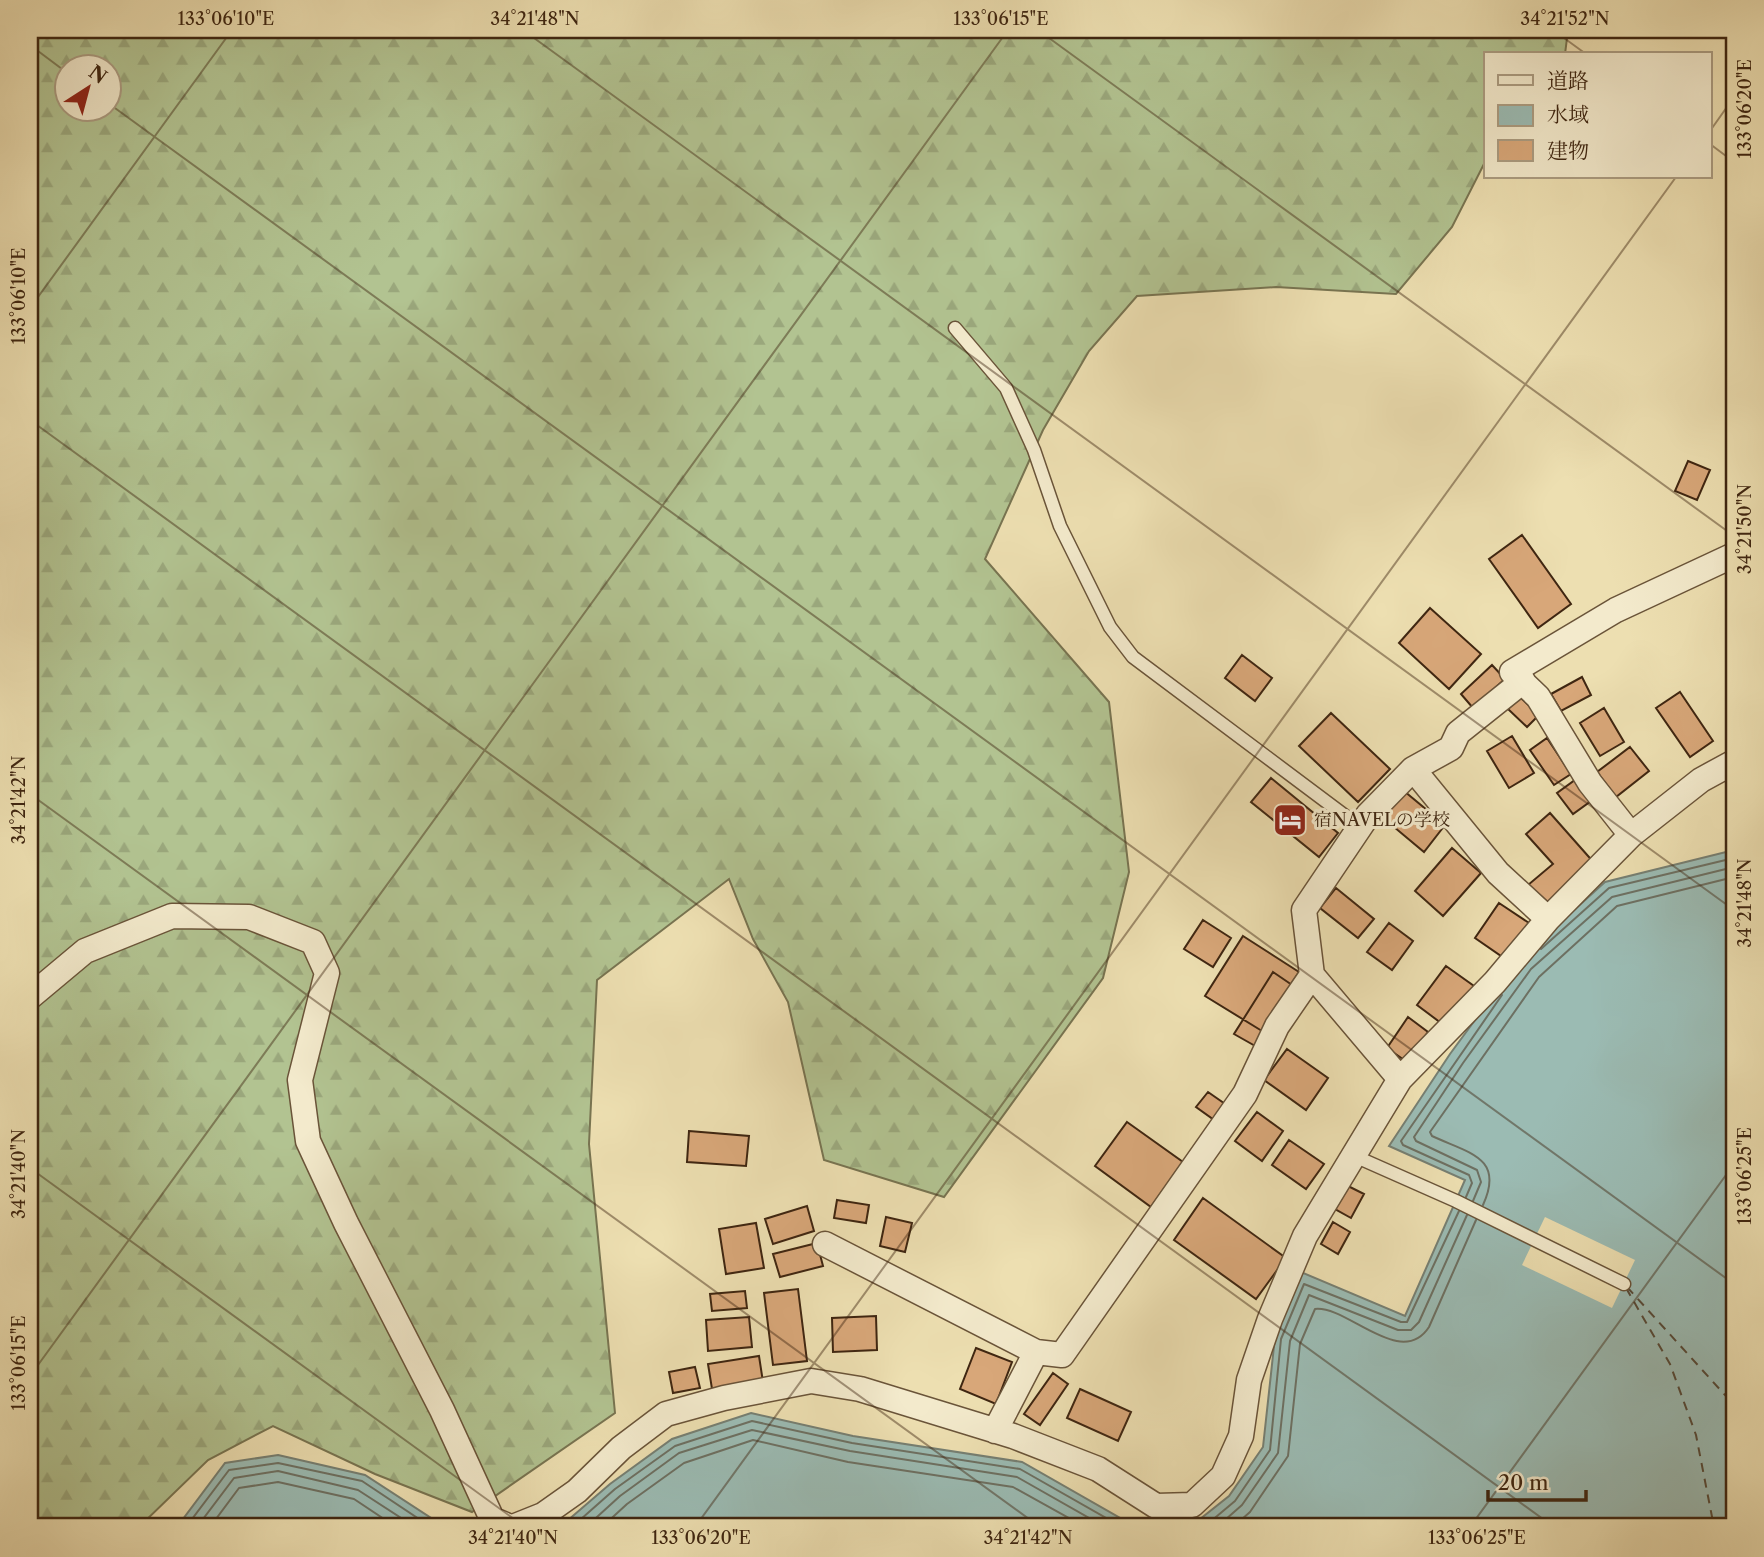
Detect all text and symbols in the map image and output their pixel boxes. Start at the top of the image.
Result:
text: 133°06'10"E [178,8,274,30]
text: 34°21'48"N [490,8,580,30]
text: 133°06'15"E [953,8,1049,30]
text: 34°21'52"N [1520,8,1610,30]
north arrow [52,52,122,122]
legend [1484,52,1712,178]
text: 133°06'20"E [1734,59,1756,159]
text: N [84,60,111,89]
text: 道路 [1547,68,1589,93]
text: 水域 [1547,102,1589,127]
text: 建物 [1547,138,1589,163]
text: 133°06'10"E [8,248,30,344]
text: 34°21'50"N [1734,484,1756,574]
text: 34°21'42"N [8,755,30,845]
hotel icon: 宿NAVELの学校 [1271,801,1309,839]
place label: 宿NAVELの学校 [1314,809,1450,831]
text: 34°21'48"N [1734,858,1756,948]
text: 133°06'25"E [1734,1127,1756,1225]
text: 34°21'40"N [8,1129,30,1219]
text: 133°06'15"E [8,1315,30,1411]
scale bar [1488,1459,1586,1503]
text: 20 m [1498,1470,1549,1495]
text: 34°21'40"N [468,1527,558,1549]
text: 133°06'20"E [651,1527,751,1549]
text: 34°21'42"N [983,1527,1073,1549]
text: 133°06'25"E [1428,1527,1526,1549]

